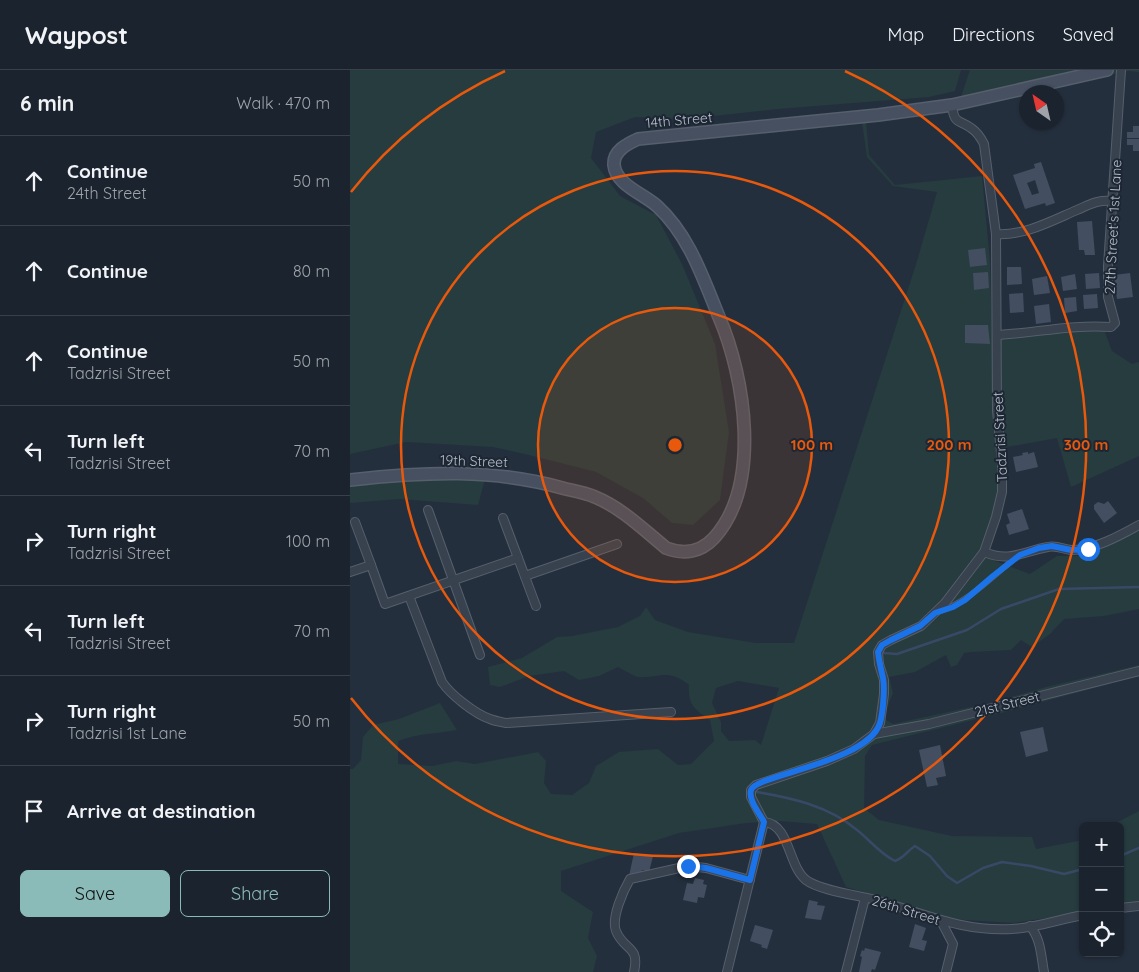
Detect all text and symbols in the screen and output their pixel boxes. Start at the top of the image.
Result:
text: Waypost [25,20,128,50]
text: Map [887,23,924,46]
text: Directions [952,23,1035,46]
text: Saved [1063,23,1114,46]
north arrow [1019,85,1064,130]
text: 6 min [20,90,74,116]
text: Walk · 470 m [236,93,330,113]
street label: 14th Street [645,108,713,132]
text: Continue [67,159,148,183]
street label: 27th Street's 1st Lane [1100,159,1126,295]
icon: ahead [20,167,48,195]
text: 50 m [293,171,330,191]
text: 24th Street [67,183,147,203]
icon: ahead [20,257,48,285]
text: Continue [67,259,148,283]
text: 80 m [293,261,330,281]
text: Continue [67,339,148,363]
icon: ahead [20,347,48,375]
text: 50 m [293,351,330,371]
text: Tadzrisi Street [67,363,171,383]
street label: Tadzrisi Street [989,391,1011,483]
text: Turn left [67,429,145,453]
text: 100 m [791,435,833,454]
text: 200 m [927,435,972,454]
text: 300 m [1064,435,1108,454]
centre of rings [666,436,684,454]
icon: left [20,437,48,465]
text: 70 m [293,441,330,461]
street label: 19th Street [440,451,508,471]
text: Tadzrisi Street [67,453,171,473]
text: Turn right [67,519,156,543]
icon: right [20,527,48,555]
text: 100 m [286,531,330,551]
route start [1077,538,1100,561]
text: Tadzrisi Street [67,543,171,563]
text: Turn left [67,609,145,633]
icon: left [20,617,48,645]
text: 70 m [293,621,330,641]
text: Tadzrisi Street [67,633,171,653]
street label: 21st Street [973,687,1042,721]
text: Turn right [67,699,156,723]
icon: right [20,707,48,735]
text: 50 m [293,711,330,731]
text: Tadzrisi 1st Lane [67,723,187,743]
icon: arrive [20,797,48,825]
text: Arrive at destination [67,799,256,823]
map controls [1079,822,1124,957]
button: + [1079,822,1124,867]
route end [677,855,700,878]
button: − [1079,867,1124,912]
button: Save [20,870,170,917]
button: Share [180,870,330,917]
street label: 26th Street [870,891,942,929]
button: locate [1079,912,1124,957]

